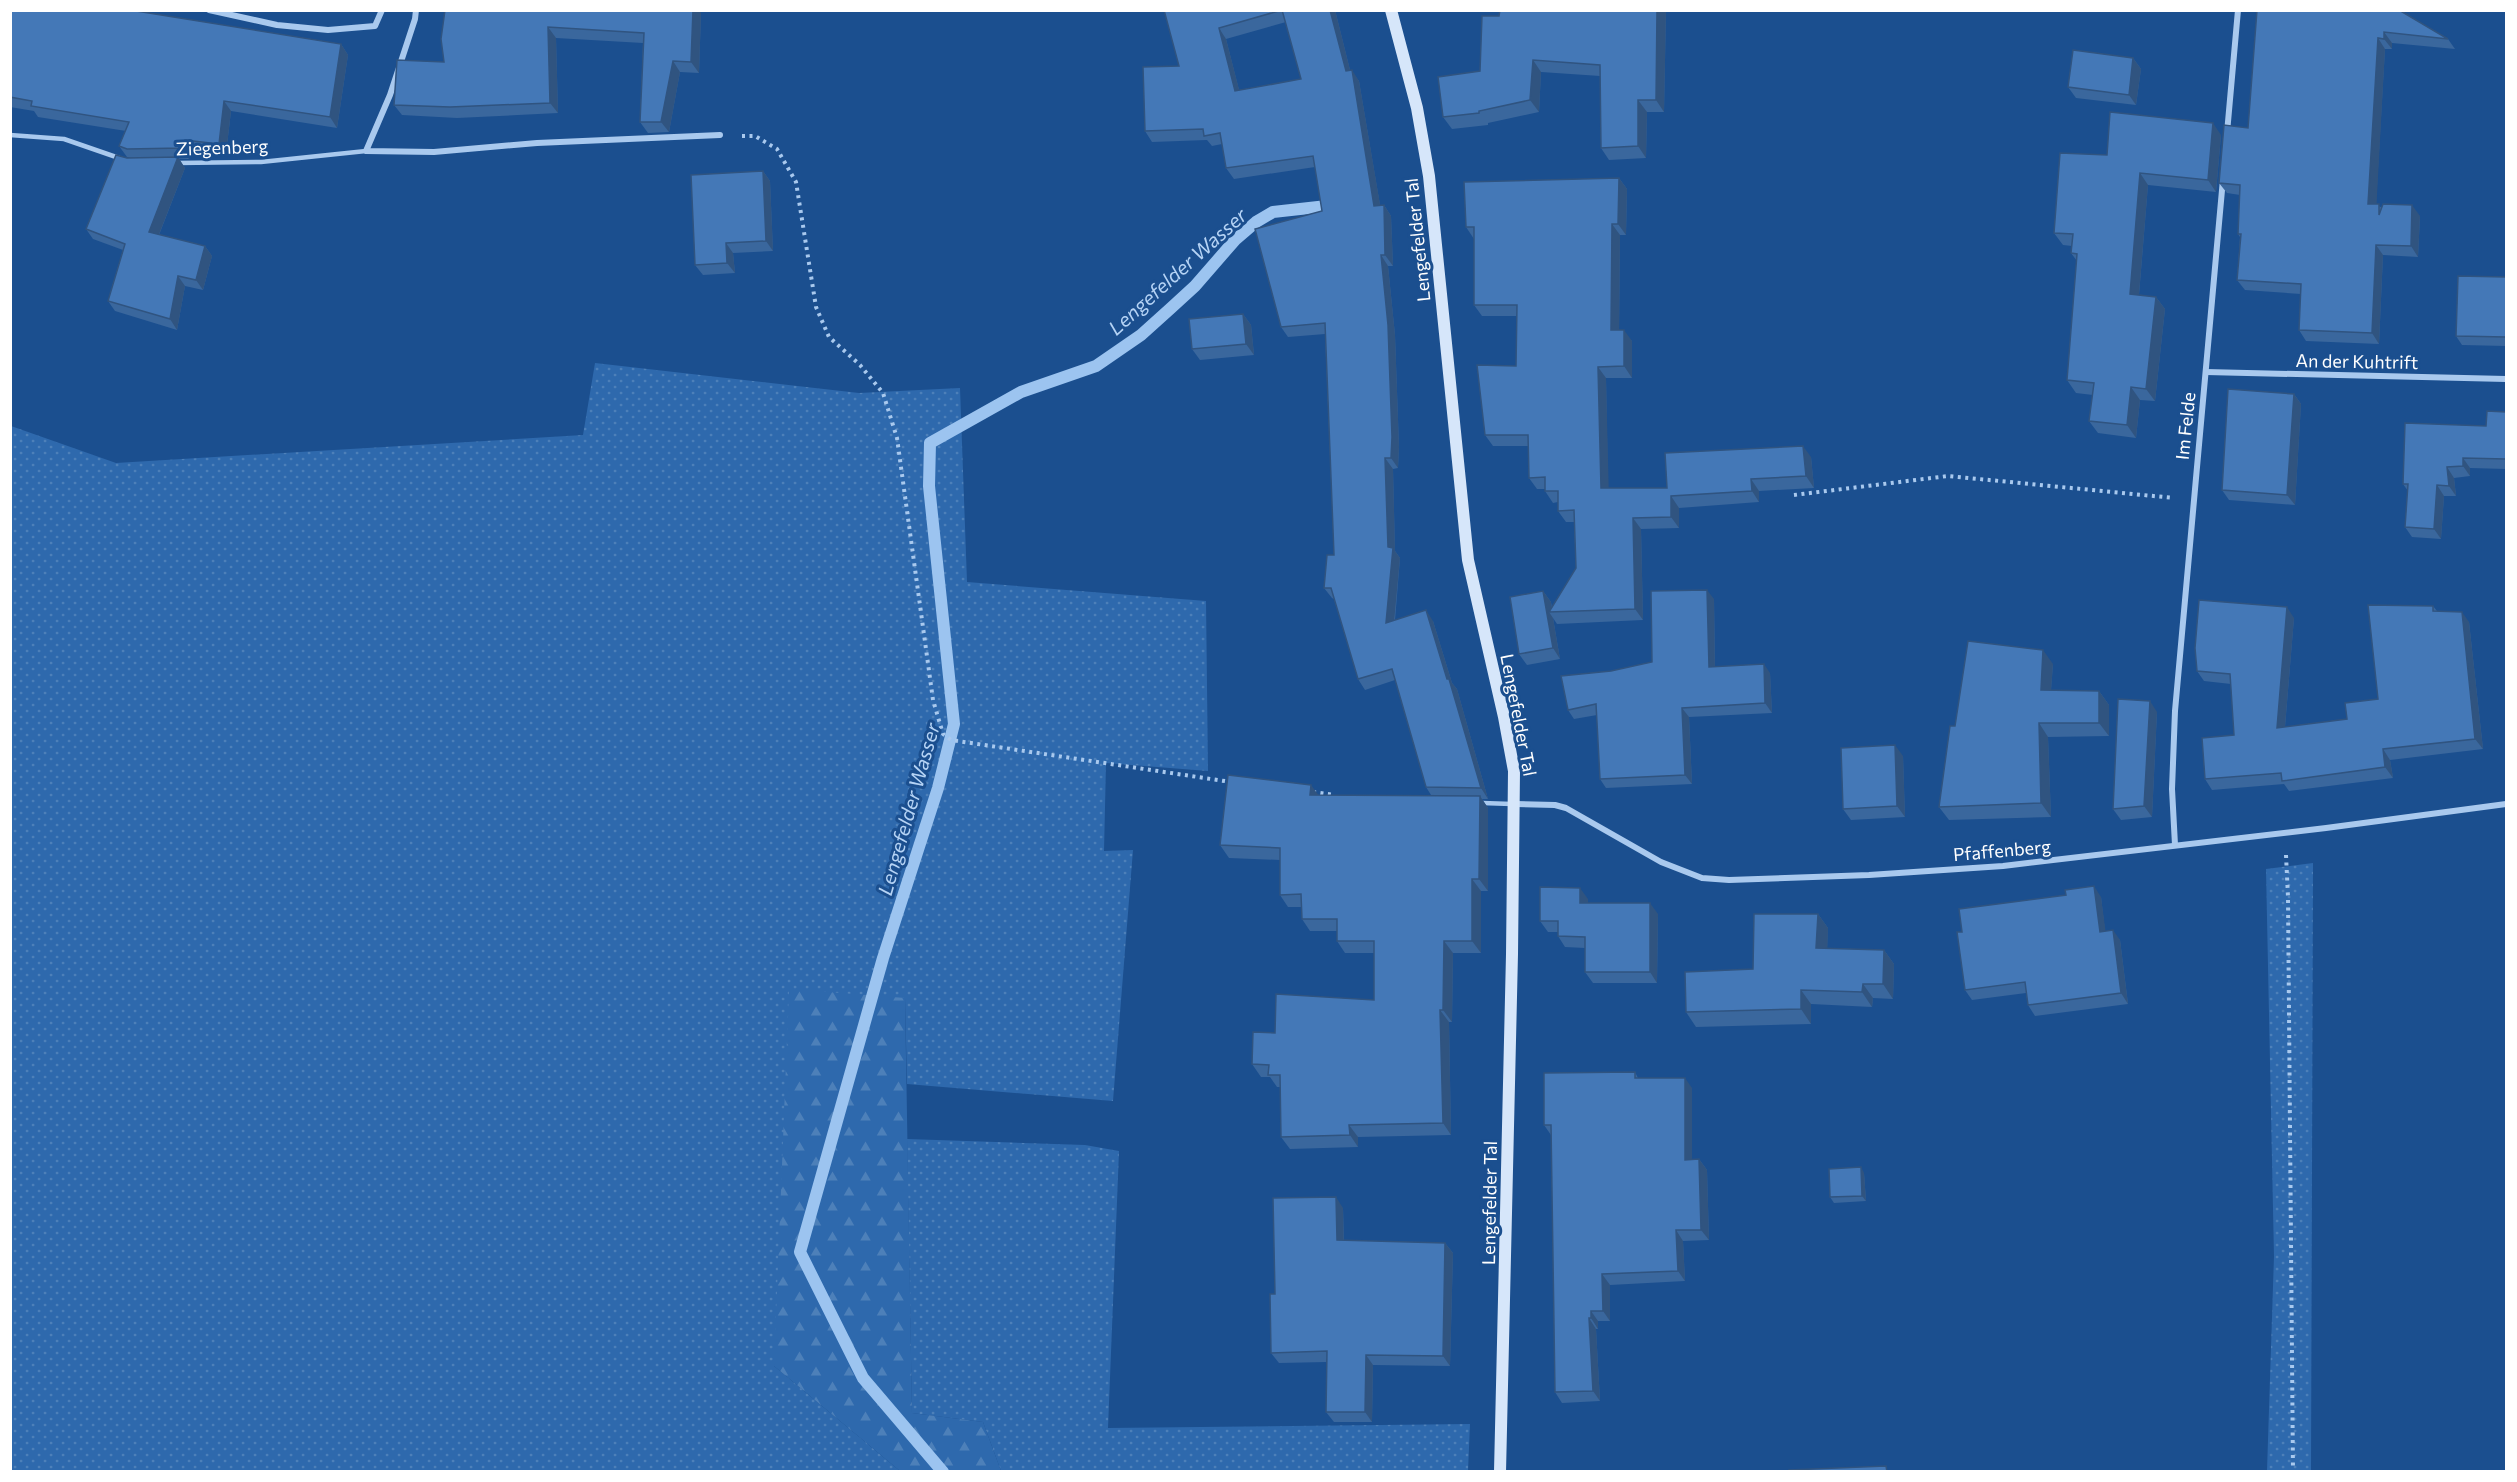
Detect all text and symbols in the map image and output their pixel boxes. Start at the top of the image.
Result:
street label: Ziegenberg [175,134,269,160]
street label: Lengefelder Tal [1400,177,1434,303]
water label: Lengefelder Wasser [1103,202,1252,339]
street label: An der Kuhtrift [2296,349,2418,373]
street label: Im Felde [2171,391,2199,461]
street label: Lengefelder Tal [1496,652,1542,778]
water label: Lengefelder Wasser [872,719,944,898]
street label: Pfaffenberg [1952,835,2052,865]
street label: Lengefelder Tal [1477,1141,1501,1265]

